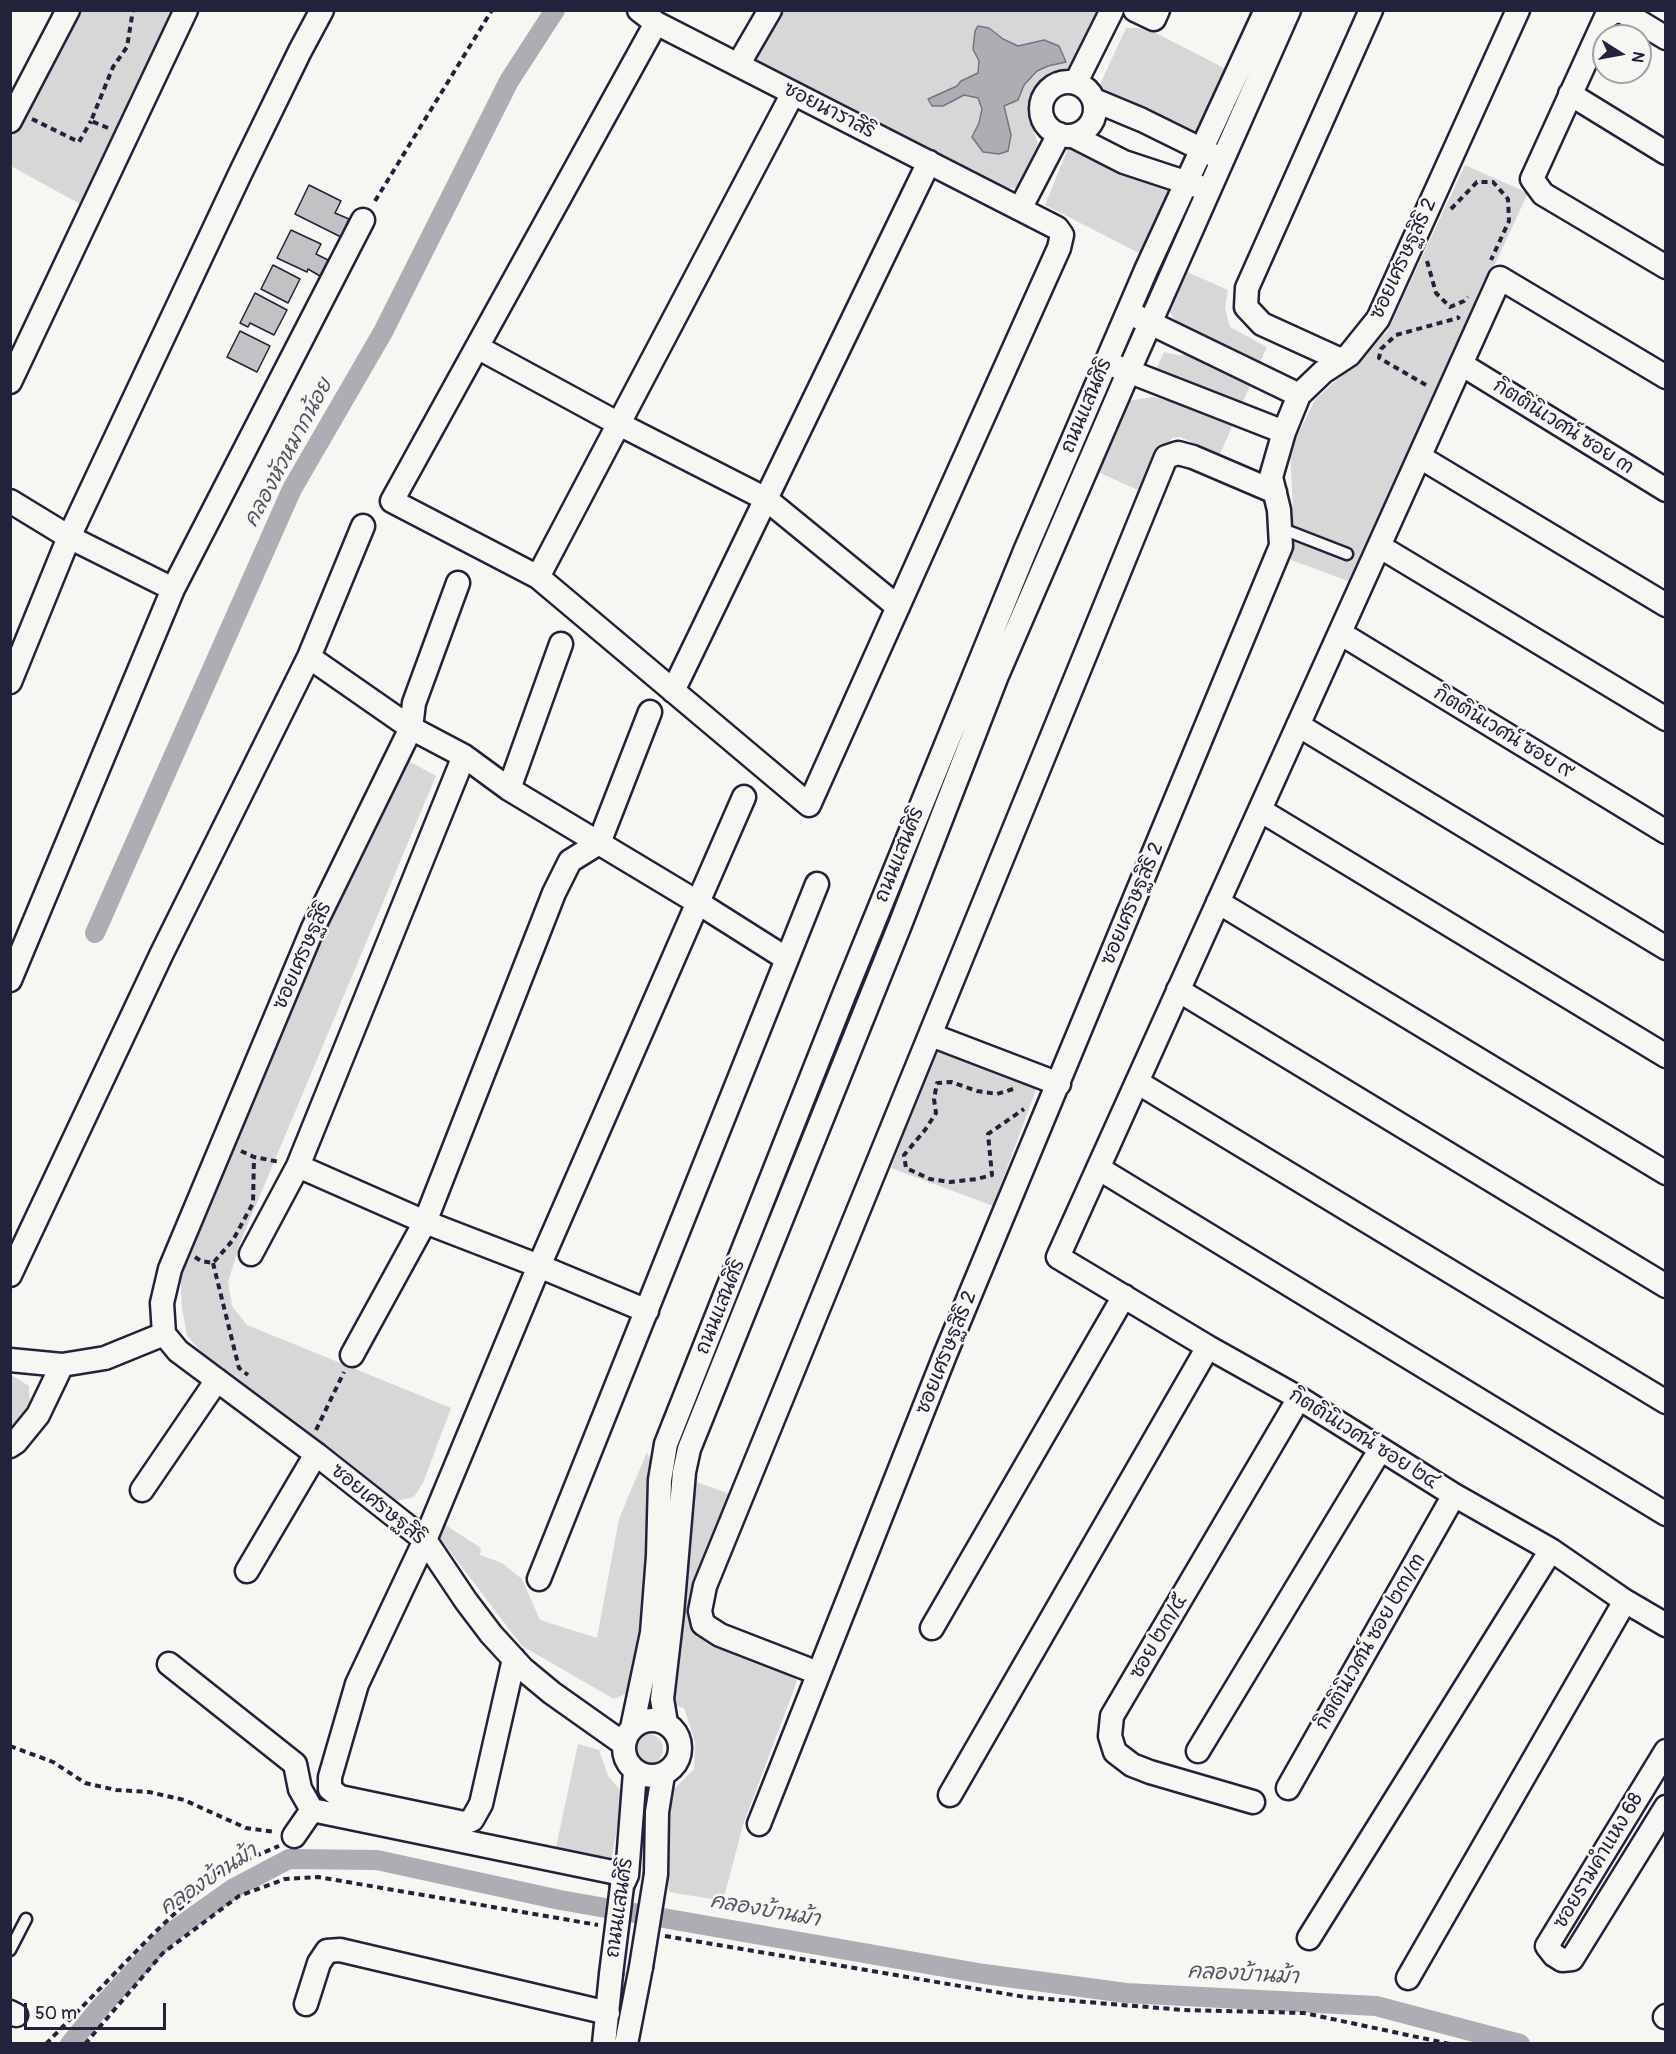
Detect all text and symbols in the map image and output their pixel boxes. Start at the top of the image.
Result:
north arrow [1592,24,1652,84]
text: N [1627,50,1649,64]
street label: ซอยนาราสิริ [779,78,879,144]
street label: ซอยเศรษฐสิริ 2 [1365,195,1443,323]
street label: ถนนแสนศิริ [1056,355,1118,457]
street label: กิตตินิเวศน์ ซอย ๓ [1488,374,1638,480]
water label: คลองหัวหมากน้อย [239,375,339,531]
street label: กิตตินิเวศน์ ซอย ๙ [1429,682,1577,784]
street label: ถนนแสนศิริ [870,804,930,906]
street label: ซอยเศรษฐสิริ 2 [1096,839,1170,969]
street label: ซอยเศรษฐสิริ [269,898,337,1014]
street label: ถนนแสนศิริ [691,1256,751,1358]
street label: ซอยเศรษฐสิริ 2 [911,1288,983,1418]
street label: กิตตินิเวศน์ ซอย ๒๔ [1284,1383,1442,1495]
street label: ซอยเศรษฐสิริ [326,1459,430,1551]
street label: กิตตินิเวศน์ ซอย ๒๓/๓ [1311,1549,1431,1735]
street label: ซอย ๒๓/๕ [1125,1591,1193,1683]
street label: ซอยรามคำแหง 68 [1549,1789,1649,1933]
water label: คลองบ้านม้า [156,1839,262,1921]
street label: ถนนแสนศิริ [601,1856,639,1960]
water label: คลองบ้านม้า [708,1889,822,1933]
water label: คลองบ้านม้า [1187,1960,1299,1990]
scale bar [27,1991,170,2029]
text: 50 m [35,2002,77,2025]

